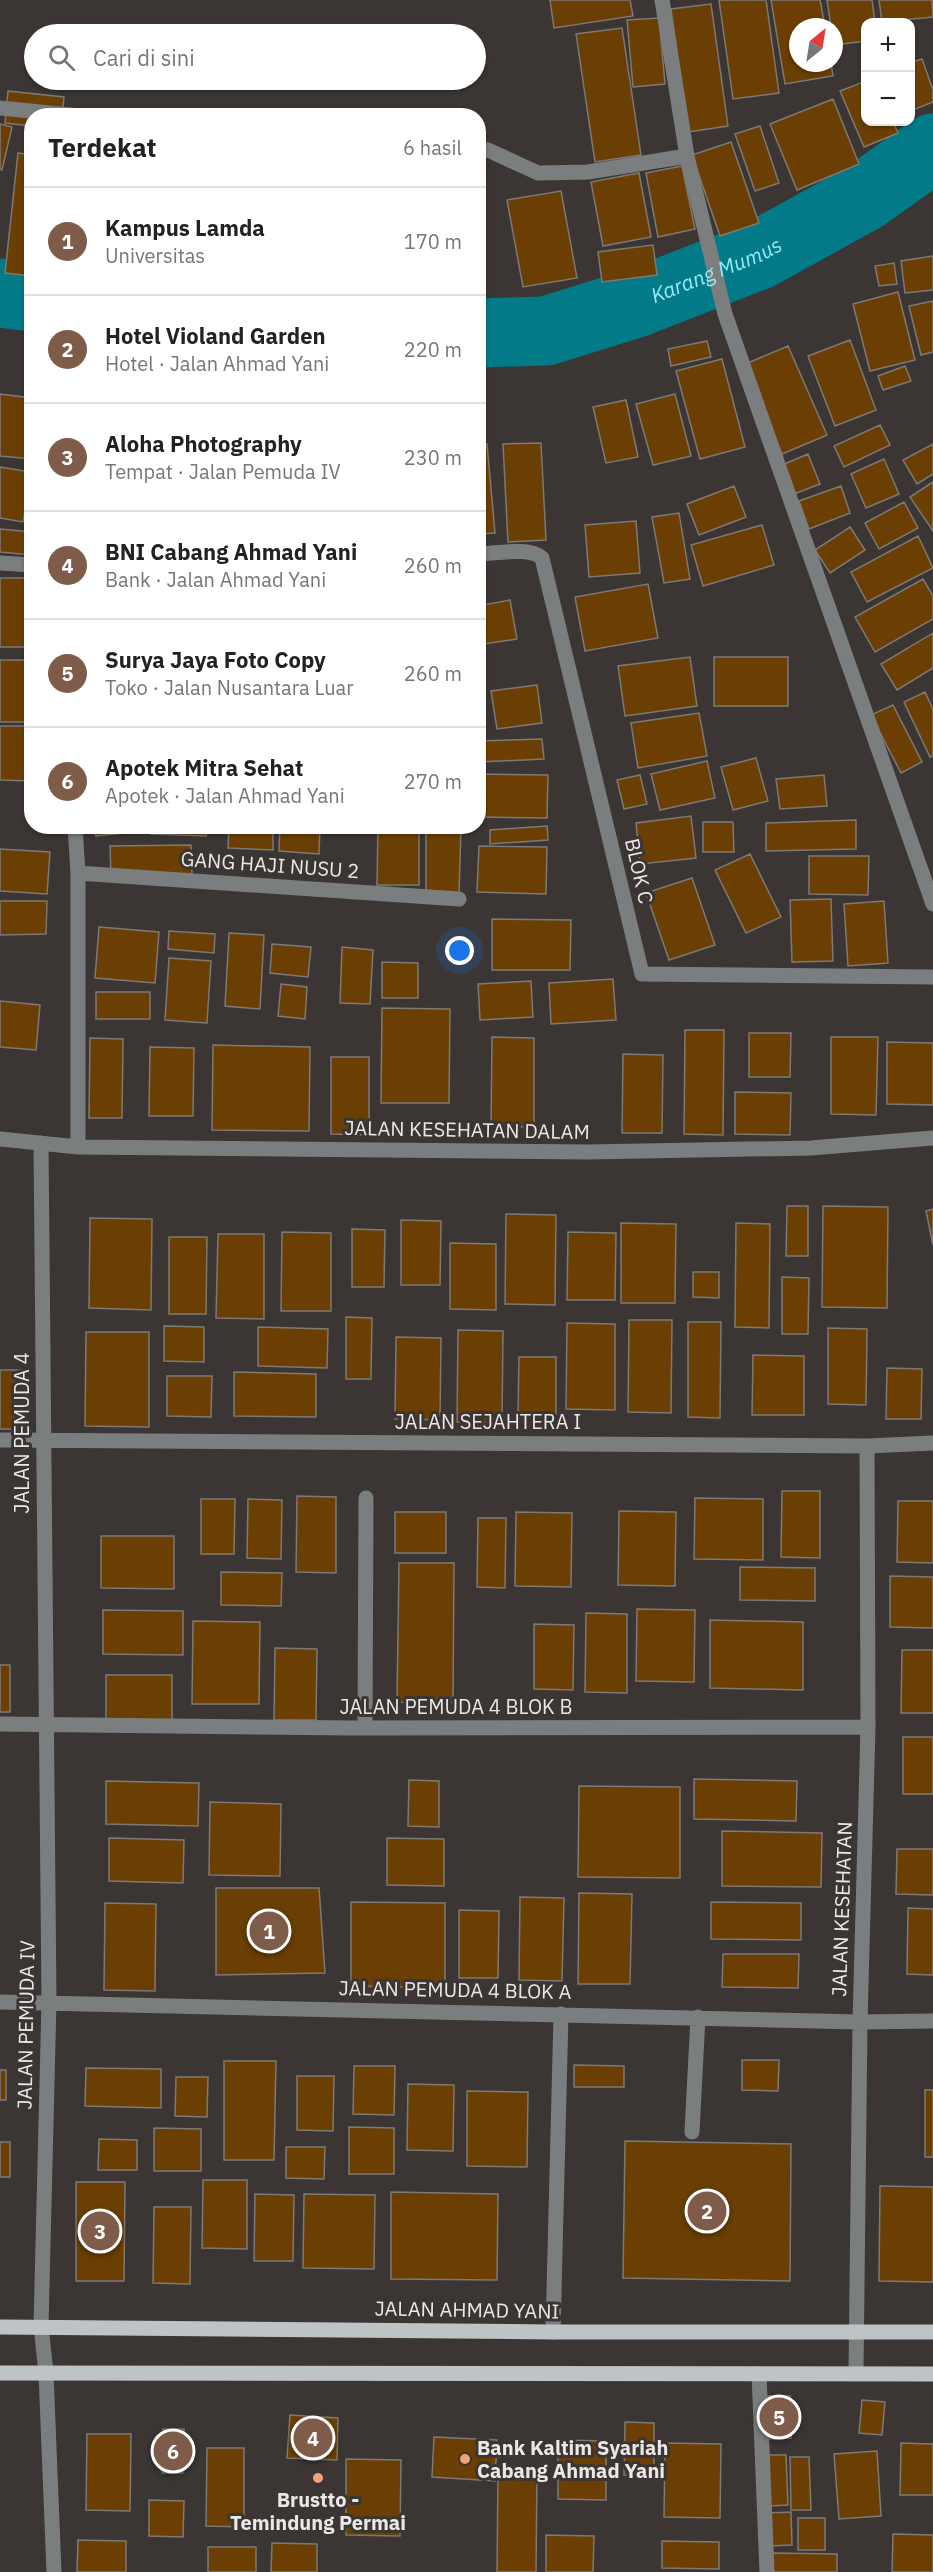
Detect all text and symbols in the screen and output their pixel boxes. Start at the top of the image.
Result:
north arrow [789,18,843,72]
map controls [861,18,915,126]
button: + [861,18,915,72]
search box [24,24,486,90]
icon: search [45,41,78,74]
text: Cari di sini [93,43,195,72]
button: − [861,72,915,126]
text: Terdekat [48,130,157,164]
text: 6 hasil [403,134,462,161]
text: Kampus Lamda [105,213,265,242]
text: 1 [62,228,74,255]
text: 170 m [404,228,462,255]
water label: Karang Mumus [646,230,787,309]
text: Universitas [105,242,205,269]
text: Hotel Violand Garden [105,321,326,350]
text: 2 [62,336,74,363]
text: 220 m [404,336,462,363]
text: Hotel · Jalan Ahmad Yani [105,350,329,377]
text: Aloha Photography [105,429,302,458]
text: 3 [62,444,74,471]
text: 230 m [404,444,462,471]
text: Tempat · Jalan Pemuda IV [105,458,341,485]
text: BNI Cabang Ahmad Yani [105,537,357,566]
text: 4 [62,552,74,579]
text: 260 m [404,552,462,579]
text: Bank · Jalan Ahmad Yani [105,566,326,593]
text: Surya Jaya Foto Copy [105,645,326,674]
text: 5 [62,660,74,687]
text: 260 m [404,660,462,687]
text: Toko · Jalan Nusantara Luar [105,674,354,701]
text: Apotek Mitra Sehat [105,753,303,782]
text: 6 [62,768,74,795]
text: 270 m [404,768,462,795]
text: Apotek · Jalan Ahmad Yani [105,782,345,809]
street label: BLOK C [619,835,660,906]
street label: GANG HAJI NUSU 2 [180,845,360,884]
your location [445,936,474,965]
street label: JALAN KESEHATAN DALAM [344,1114,590,1145]
street label: JALAN PEMUDA 4 [8,1352,35,1514]
street label: JALAN SEJAHTERA I [395,1408,581,1435]
street label: JALAN PEMUDA 4 BLOK B [339,1693,573,1720]
street label: JALAN KESEHATAN [825,1821,858,1997]
pin: 1 [250,1908,288,1954]
street label: JALAN PEMUDA IV [11,1940,40,2110]
street label: JALAN PEMUDA 4 BLOK A [338,1974,572,2005]
pin: 2 [688,2188,726,2234]
pin: 3 [80,2208,120,2254]
street label: JALAN AHMAD YANI [374,2294,560,2325]
pin: 5 [760,2394,798,2440]
pin: 4 [294,2416,332,2460]
pin: 6 [154,2428,192,2474]
place label: Bank Kaltim Syariah Cabang Ahmad Yani [477,2434,668,2484]
marker: Bank Kaltim Syariah Cabang Ahmad Yani [458,2452,472,2466]
marker: Brustto - Temindung Permai [311,2471,325,2485]
place label: Brustto - Temindung Permai [230,2486,406,2536]

